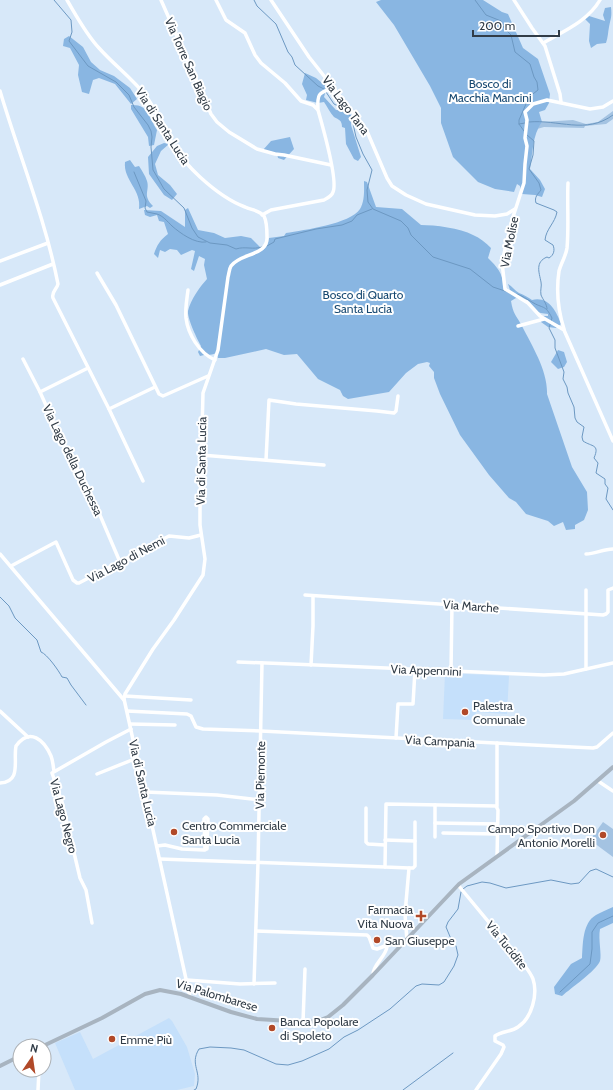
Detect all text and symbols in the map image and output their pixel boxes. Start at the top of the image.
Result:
scale bar [473,12,559,38]
street label: Via Torre San Biagio [162,15,216,113]
text: 200 m [479,18,515,33]
street label: Via Lago Tana [319,73,373,138]
park label: Bosco di Macchia Mancini [448,76,532,105]
street label: Via di Santa Lucia [133,85,194,167]
street label: Via Molise [497,215,521,269]
park label: Bosco di Quarto Santa Lucia [323,287,404,316]
street label: Via Lago della Duchessa [40,402,106,518]
street label: Via di Santa Lucia [193,416,209,505]
street label: Via Lago di Nemi [85,532,167,586]
street label: Via Marche [443,597,499,615]
street label: Via Appennini [390,661,462,679]
place label: Palestra Comunale [473,698,525,727]
marker: Palestra Comunale [460,707,470,717]
street label: Via Campania [405,732,476,750]
street label: Via di Santa Lucia [126,738,160,828]
street label: Via Piemonte [252,741,268,809]
street label: Via Lago Negro [47,777,81,855]
place label: Centro Commerciale Santa Lucia [182,818,286,847]
place label: Campo Sportivo Don Antonio Morelli [488,821,595,850]
marker: Centro Commerciale Santa Lucia [169,827,179,837]
marker: Campo Sportivo Don Antonio Morelli [598,830,608,840]
place label: Farmacia Vita Nuova [357,902,413,931]
marker: Farmacia Vita Nuova [416,911,426,921]
street label: Via Tucidite [483,918,531,972]
place label: San Giuseppe [385,933,455,948]
marker: San Giuseppe [372,935,382,945]
street label: Via Palombarese [174,975,260,1015]
place label: Banca Popolare di Spoleto [280,1014,359,1043]
marker: Banca Popolare di Spoleto [267,1023,277,1033]
place label: Emme Più [120,1032,172,1047]
marker: Emme Più [107,1034,117,1044]
north arrow [12,1038,52,1078]
text: N [29,1041,40,1056]

